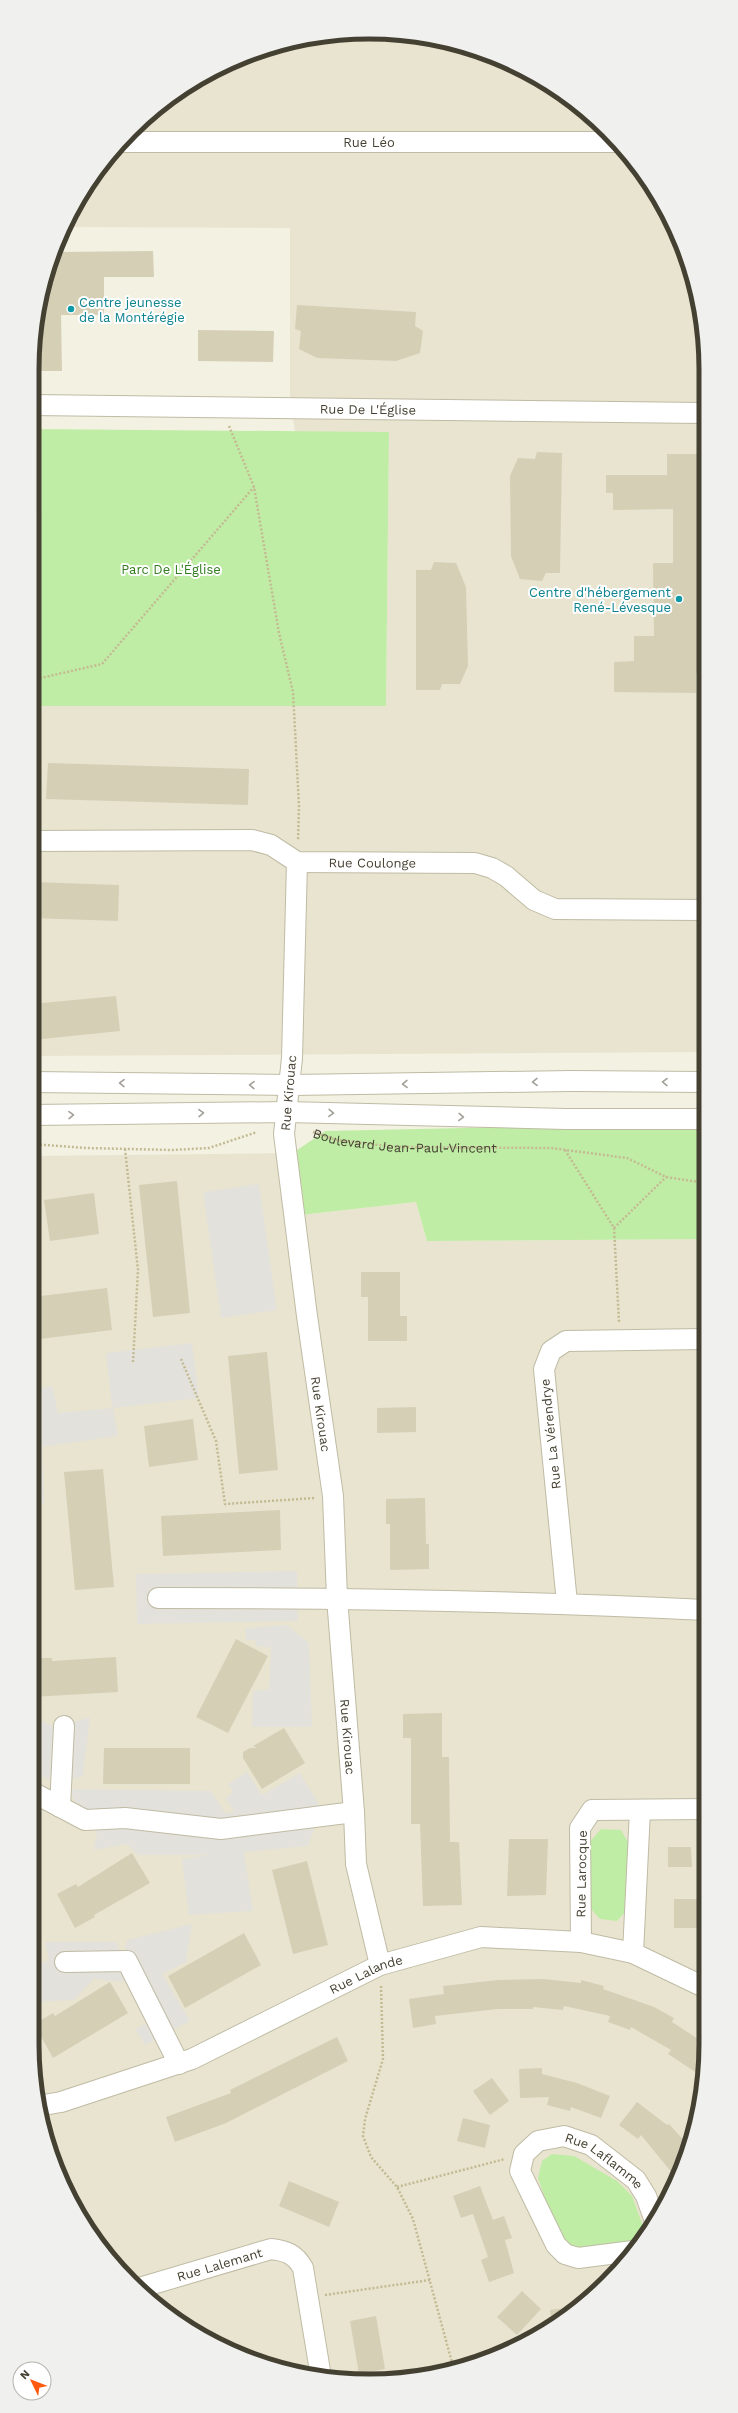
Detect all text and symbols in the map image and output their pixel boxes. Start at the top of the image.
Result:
street label: Rue Léo [343,135,395,150]
place label: Centre jeunesse de la Montérégie [79,295,185,325]
marker: Centre jeunesse de la Montérégie [66,304,76,314]
street label: Rue De L'Église [320,401,416,418]
park label: Parc De L'Église [121,561,221,577]
place label: Centre d'hébergement René-Lévesque [529,585,672,615]
marker: Centre d'hébergement René-Lévesque [674,594,684,604]
street label: Rue Coulonge [328,855,416,871]
street label: Rue Kirouac [278,1055,299,1132]
one-way arrow [532,1077,538,1086]
one-way arrow [662,1078,668,1086]
one-way arrow [119,1079,125,1087]
one-way arrow [402,1080,408,1088]
one-way arrow [249,1081,255,1089]
one-way arrow [198,1109,204,1117]
one-way arrow [328,1109,334,1117]
one-way arrow [68,1111,74,1119]
one-way arrow [458,1112,464,1121]
street label: Boulevard Jean-Paul-Vincent [311,1126,497,1156]
street label: Rue Kirouac [308,1375,334,1453]
street label: Rue La Vérendrye [537,1378,564,1490]
street label: Rue Kirouac [337,1698,358,1775]
street label: Rue Larocque [573,1830,590,1918]
street label: Rue Lalande [327,1952,404,1997]
street label: Rue Laflamme [563,2130,646,2192]
street label: Rue Lalemant [175,2245,265,2284]
north arrow [12,2361,52,2401]
text: N [18,2367,33,2382]

